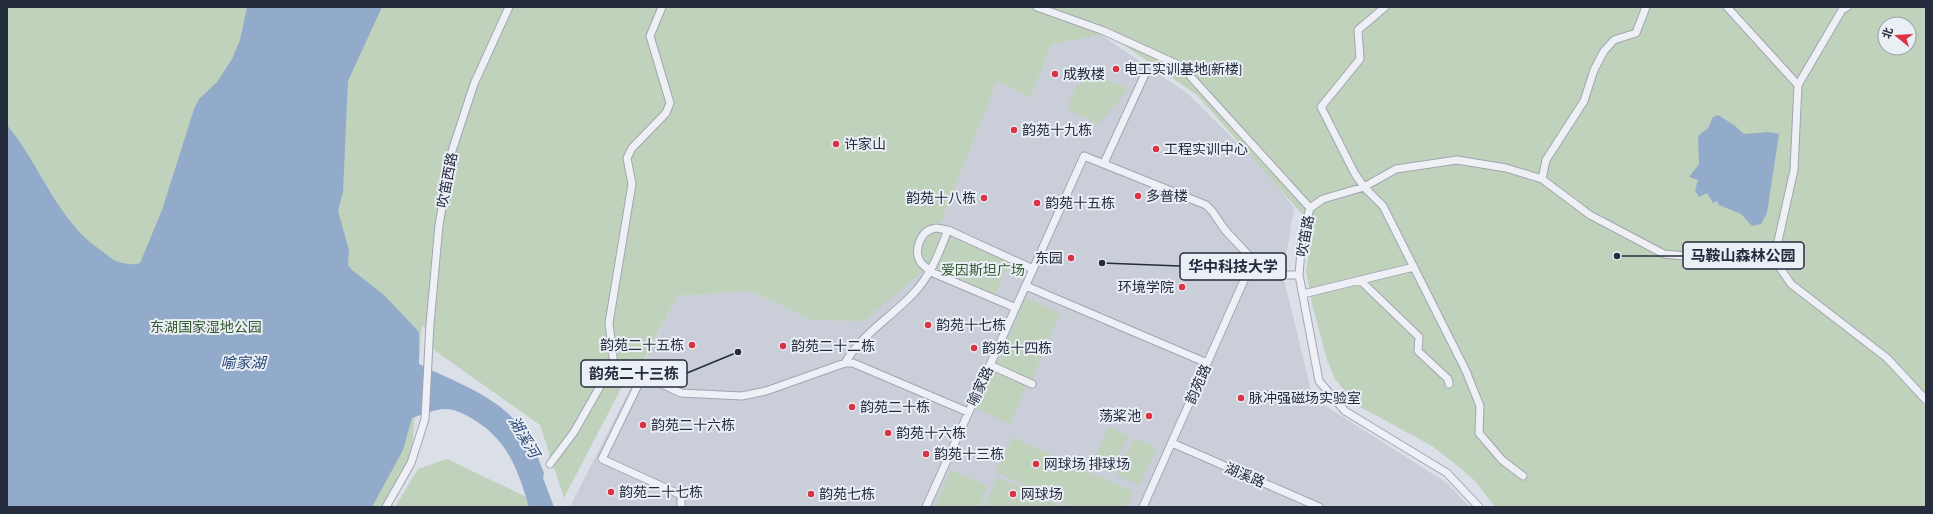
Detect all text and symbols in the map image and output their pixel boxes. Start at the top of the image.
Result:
north arrow [1877,16,1917,56]
text: 北 [1880,26,1896,40]
place label: 电工实训基地(新楼) [1124,61,1242,78]
marker: 电工实训基地(新楼) [1111,64,1121,74]
place label: 成教楼 [1063,66,1105,83]
marker: 成教楼 [1050,69,1060,79]
place label: 韵苑十九栋 [1022,122,1092,139]
marker: 韵苑十九栋 [1009,125,1019,135]
place label: 许家山 [844,136,886,153]
marker: 许家山 [831,139,841,149]
place label: 工程实训中心 [1164,141,1248,158]
marker: 工程实训中心 [1151,144,1161,154]
street label: 吹笛西路 [434,151,461,209]
place label: 多普楼 [1146,188,1188,205]
place label: 韵苑十八栋 [906,190,976,207]
marker: 多普楼 [1133,191,1143,201]
marker: 韵苑十八栋 [979,193,989,203]
place label: 韵苑十五栋 [1045,195,1115,212]
marker: 韵苑十五栋 [1032,198,1042,208]
street label: 吹笛路 [1293,214,1318,258]
callout: 马鞍山森林公园 [1683,242,1804,269]
text: 马鞍山森林公园 [1690,247,1796,266]
place label: 东园 [1035,250,1063,267]
marker: 东园 [1066,253,1076,263]
callout: 华中科技大学 [1180,253,1286,280]
text: 华中科技大学 [1188,258,1278,277]
park label: 爱因斯坦广场 [941,262,1025,279]
place label: 环境学院 [1118,279,1174,296]
marker: 环境学院 [1177,282,1187,292]
place label: 韵苑十七栋 [936,317,1006,334]
park label: 东湖国家湿地公园 [150,319,262,336]
marker: 韵苑十七栋 [923,320,933,330]
place label: 韵苑二十五栋 [600,337,684,354]
place label: 韵苑二十二栋 [791,338,875,355]
marker: 韵苑二十五栋 [687,340,697,350]
place label: 韵苑十四栋 [982,340,1052,357]
marker: 韵苑二十二栋 [778,341,788,351]
marker: 韵苑十四栋 [969,343,979,353]
water label: 喻家湖 [220,354,267,373]
callout: 韵苑二十三栋 [581,360,687,387]
street label: 韵苑路 [1182,362,1215,407]
street label: 喻家路 [964,364,997,409]
text: 韵苑二十三栋 [589,365,679,384]
place label: 脉冲强磁场实验室 [1249,390,1361,407]
marker: 脉冲强磁场实验室 [1236,393,1246,403]
place label: 韵苑二十栋 [860,399,930,416]
marker: 韵苑二十栋 [847,402,857,412]
place label: 荡桨池 [1099,408,1141,425]
marker: 荡桨池 [1144,411,1154,421]
water label: 湖溪河 [504,413,545,464]
place label: 韵苑二十六栋 [651,417,735,434]
marker: 韵苑二十六栋 [638,420,648,430]
place label: 韵苑十六栋 [896,425,966,442]
marker: 韵苑十六栋 [883,428,893,438]
place label: 韵苑十三栋 [934,446,1004,463]
marker: 韵苑十三栋 [921,449,931,459]
place label: 网球场 排球场 [1044,456,1130,473]
marker: 网球场 排球场 [1031,459,1041,469]
street label: 湖溪路 [1222,459,1267,491]
place label: 韵苑二十七栋 [619,484,703,501]
place label: 韵苑七栋 [819,486,875,503]
place label: 网球场 [1021,486,1063,503]
marker: 韵苑二十七栋 [606,487,616,497]
marker: 韵苑七栋 [806,489,816,499]
marker: 网球场 [1008,489,1018,499]

